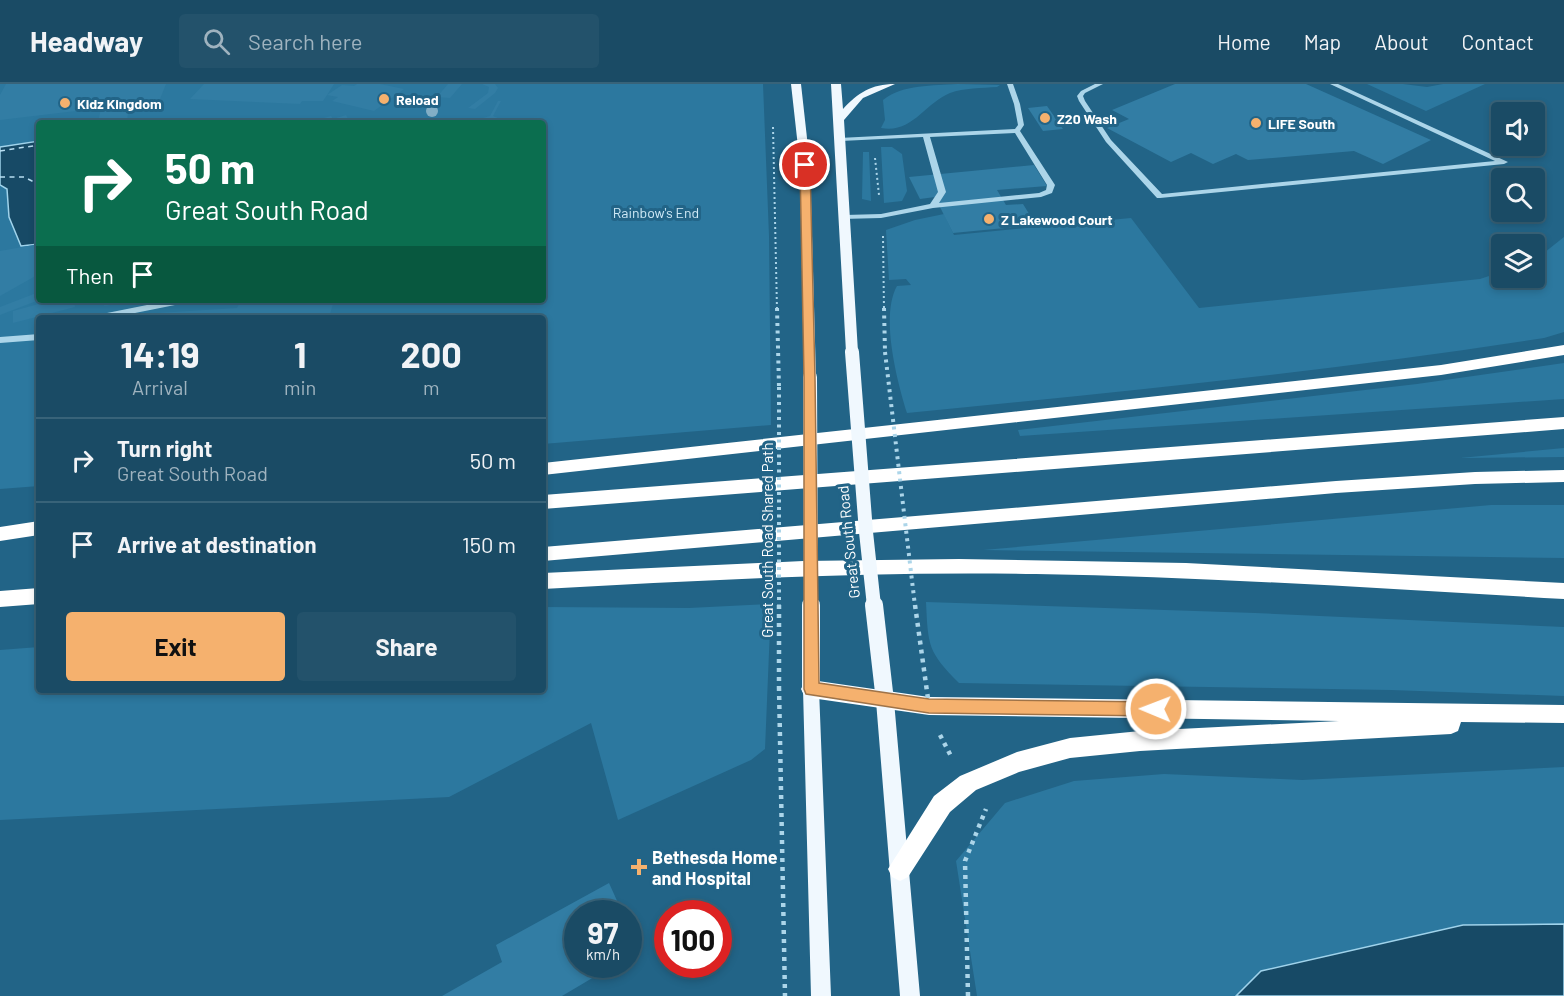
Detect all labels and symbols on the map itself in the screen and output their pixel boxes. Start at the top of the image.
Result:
place label: Reload [396,91,439,108]
marker: Reload [377,92,391,106]
place label: Kidz Kingdom [77,95,162,112]
marker: Kidz Kingdom [58,96,72,110]
place label: Z20 Wash [1057,110,1117,127]
marker: Z20 Wash [1038,111,1052,125]
place label: LIFE South [1268,115,1335,132]
marker: LIFE South [1249,116,1263,130]
pin [779,139,830,190]
park label: Rainbow's End [613,204,699,221]
place label: Z Lakewood Court [1001,211,1113,228]
marker: Z Lakewood Court [982,212,996,226]
street label: Great South Road Shared Path [758,442,776,638]
street label: Great South Road [833,485,863,599]
position arrow [1124,677,1188,741]
place label: Bethesda Home and Hospital [652,846,778,889]
marker: Bethesda Home and Hospital [630,858,648,876]
speed limit sign: 100 [654,900,732,978]

